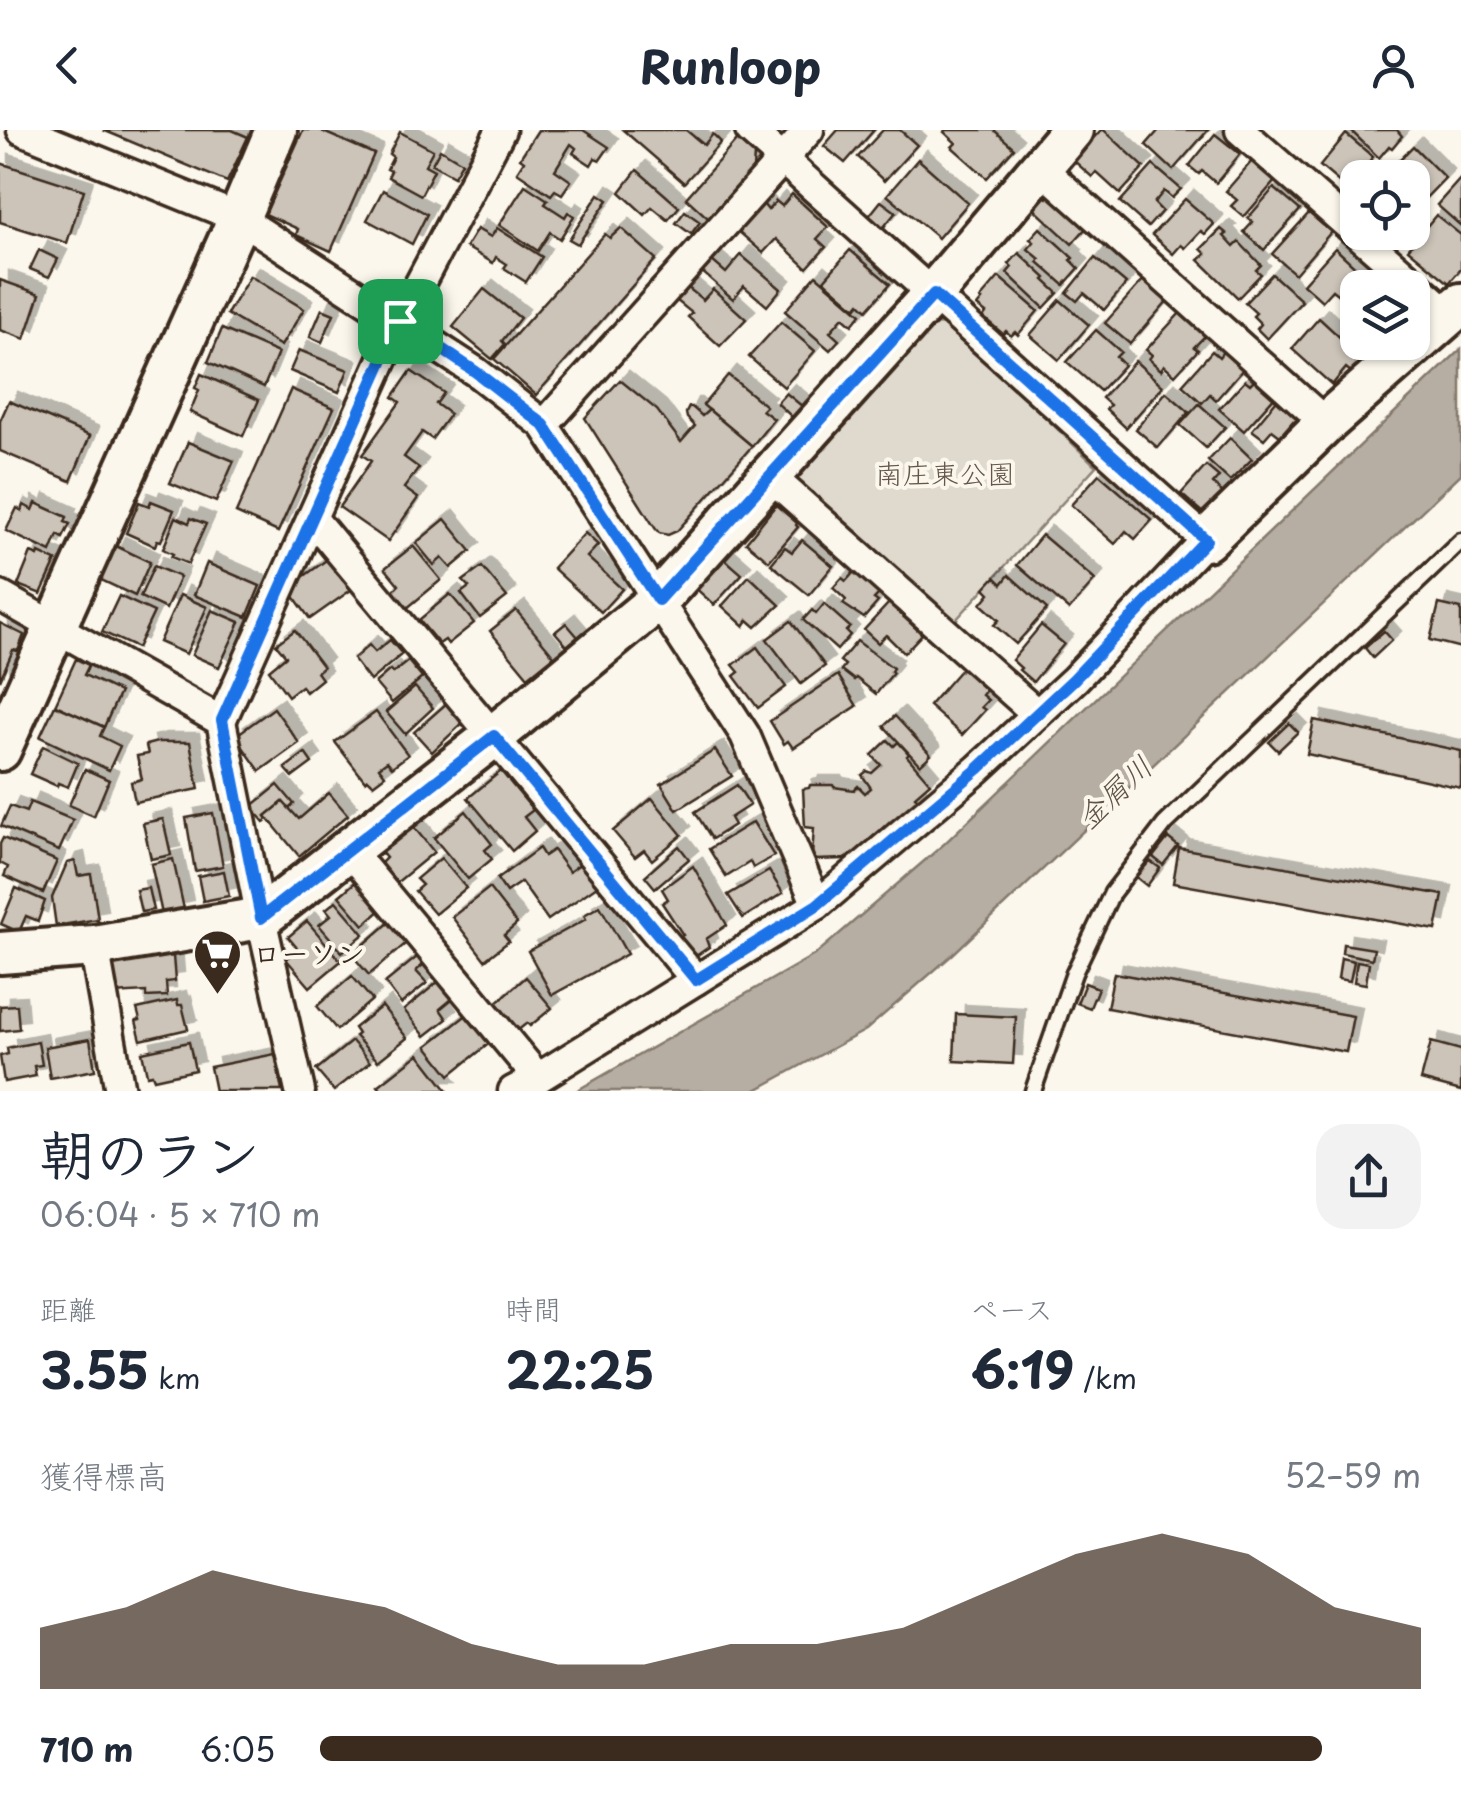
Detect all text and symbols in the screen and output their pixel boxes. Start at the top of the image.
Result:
text: Runloop [640,31,821,99]
icon: back [40,38,95,93]
icon: person [1366,38,1421,93]
map controls [1340,160,1430,360]
button: locate [1340,160,1430,250]
button: layers [1340,270,1430,360]
pin [358,279,443,364]
icon: arrive [373,294,428,349]
park label: 南庄東公園 [875,451,1015,494]
water label: 金屑川 [1065,744,1162,838]
supermarket icon: ローソン [192,928,244,996]
place label: ローソン [253,931,365,974]
text: 朝のラン [40,1111,260,1194]
button: share [1316,1124,1421,1229]
text: 06:04 · 5 × 710 m [40,1190,320,1238]
text: 距離 [40,1287,96,1330]
text: 時間 [505,1287,561,1330]
text: ペース [971,1287,1053,1330]
text: 3.55 [40,1330,149,1406]
text: 22:25 [505,1330,655,1406]
text: 6:19 [971,1330,1074,1406]
text: km [149,1356,200,1399]
text: /km [1074,1356,1137,1399]
text: 獲得標高 [40,1451,168,1499]
text: 52–59 m [1284,1451,1421,1499]
text: 710 m [40,1725,133,1773]
text: 6:05 [200,1725,275,1773]

